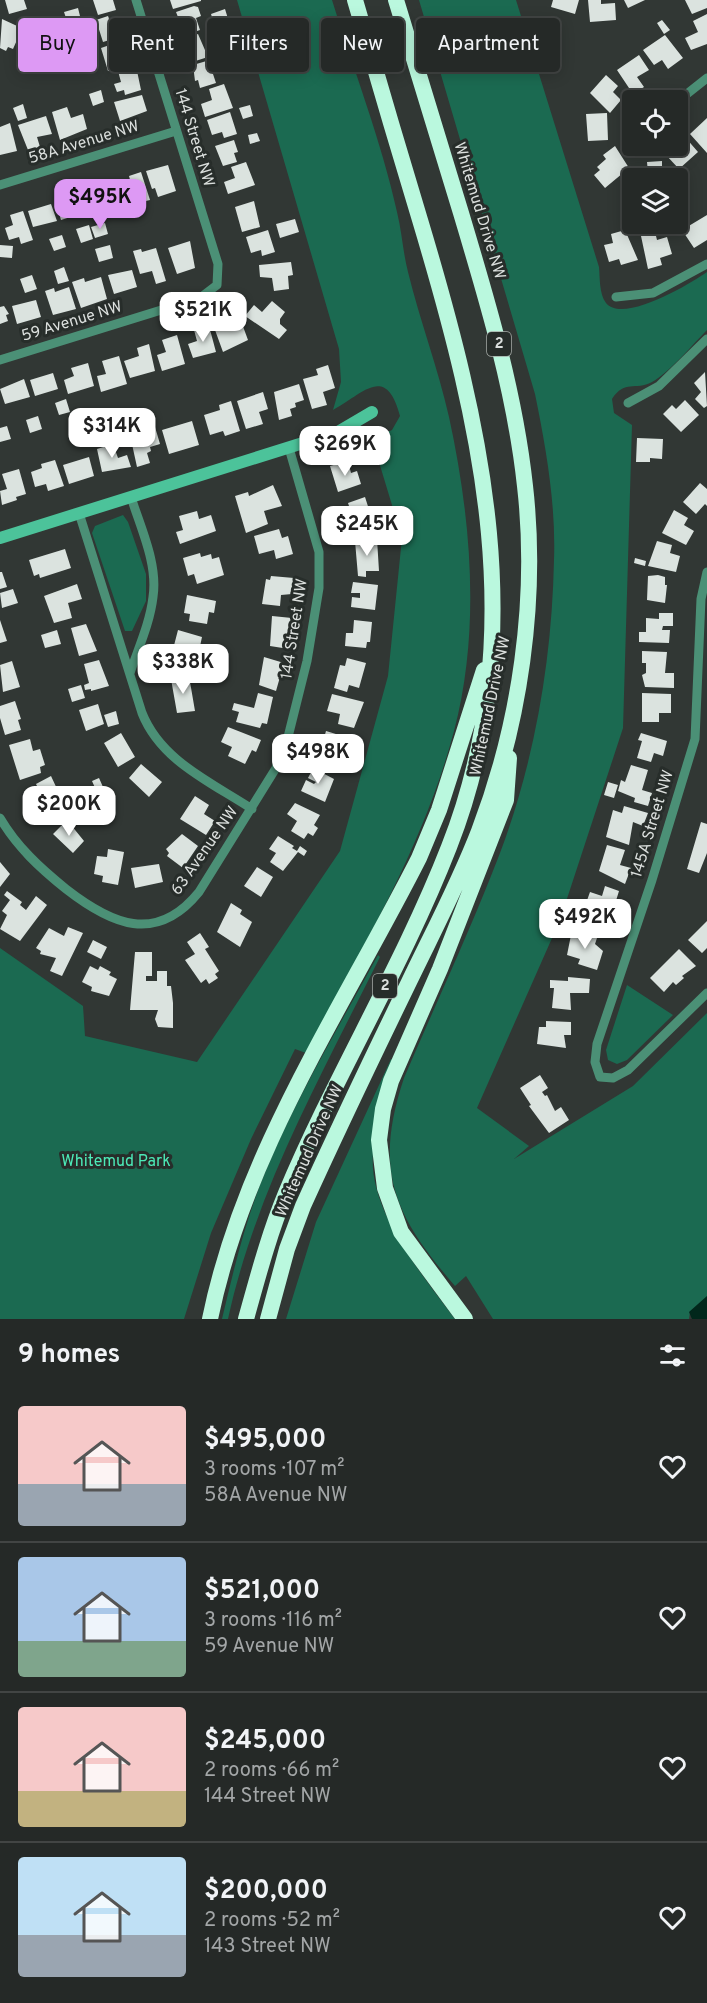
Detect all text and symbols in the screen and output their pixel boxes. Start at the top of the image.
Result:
chip: Buy [18,18,97,72]
chip: Rent [109,18,195,72]
chip: Filters [207,18,309,72]
chip: New [321,18,404,72]
chip: Apartment [416,18,560,72]
street label: 144 Street NW [170,86,218,190]
map controls [622,90,688,234]
button: locate [622,90,688,156]
street label: 58A Avenue NW [26,117,142,169]
street label: Whitemud Drive NW [449,140,509,282]
button: layers [622,168,688,234]
pin: $495K [58,179,142,230]
text: $495K [68,185,132,211]
pin: $521K [161,292,245,343]
street label: 59 Avenue NW [19,297,125,347]
text: $521K [174,298,232,324]
road number: 2 [487,332,511,356]
pin: $314K [70,408,154,459]
text: $314K [82,414,142,440]
pin: $269K [303,426,387,477]
text: $269K [313,432,377,458]
pin: $245K [325,506,409,557]
text: $245K [335,512,399,538]
street label: 144 Street NW [277,577,313,681]
street label: Whitemud Drive NW [466,634,516,778]
pin: $338K [141,644,225,695]
text: $338K [152,650,214,676]
pin: $498K [276,734,360,785]
text: $498K [286,740,350,766]
street label: 145A Street NW [627,768,679,880]
pin: $200K [27,786,111,837]
text: $200K [37,792,101,818]
street label: 63 Avenue NW [167,803,243,899]
pin: $492K [543,899,627,950]
text: $492K [553,905,617,931]
road number: 2 [373,974,397,998]
street label: Whitemud Drive NW [272,1082,348,1220]
park label: Whitemud Park [61,1152,171,1172]
text: 9 homes [18,1339,120,1372]
icon: filters [656,1339,689,1372]
text: $495,000 [204,1424,326,1457]
icon: home [66,1430,138,1502]
icon: heart [656,1450,689,1483]
text: 3 rooms · 107 m² [204,1457,345,1483]
text: 58A Avenue NW [204,1483,347,1509]
text: $521,000 [204,1575,320,1608]
icon: home [66,1581,138,1653]
icon: heart [656,1601,689,1634]
text: 3 rooms · 116 m² [204,1608,342,1634]
text: 59 Avenue NW [204,1634,334,1660]
text: $245,000 [204,1725,326,1758]
icon: home [66,1731,138,1803]
icon: heart [656,1751,689,1784]
text: 2 rooms · 66 m² [204,1758,339,1784]
text: 144 Street NW [204,1784,331,1810]
text: $200,000 [204,1875,328,1908]
icon: home [66,1881,138,1953]
icon: heart [656,1901,689,1934]
text: 2 rooms · 52 m² [204,1908,340,1934]
text: 143 Street NW [204,1934,331,1960]

